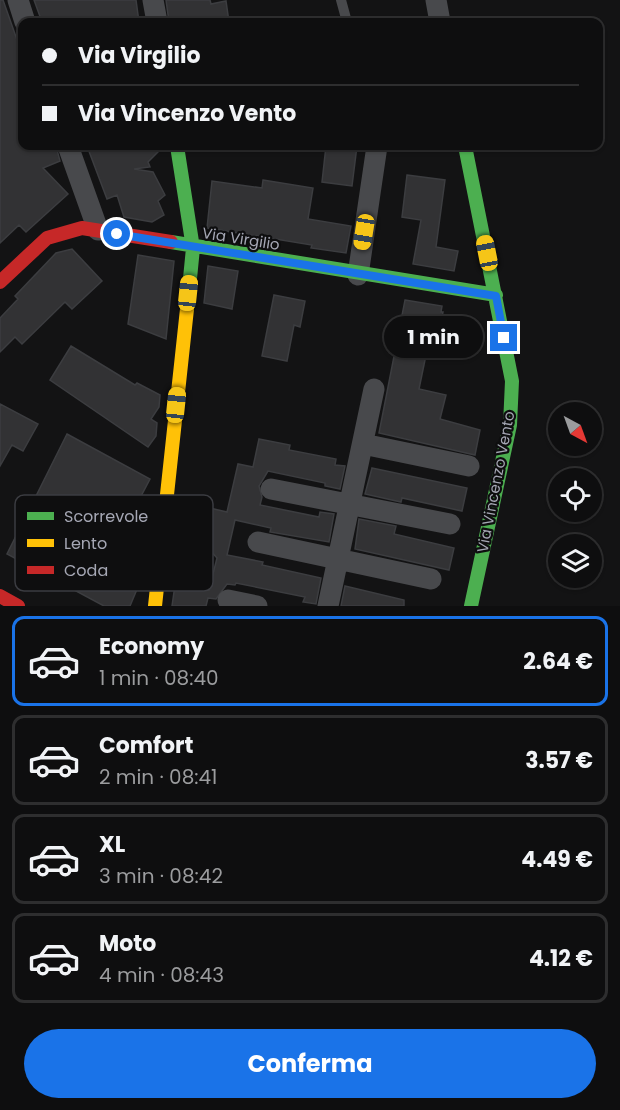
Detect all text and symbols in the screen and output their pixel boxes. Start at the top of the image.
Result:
text: Via Virgilio [78,40,201,71]
text: Via Vincenzo Vento [78,98,296,129]
car [352,213,376,251]
route start [103,220,130,247]
street label: Via Virgilio [201,222,281,255]
car [475,234,499,272]
car [177,274,199,312]
callout: 1 min [384,317,483,359]
text: 1 min [407,323,460,351]
route end [490,324,517,351]
car [165,386,187,424]
north arrow [548,402,602,456]
map controls [548,402,602,588]
street label: Via Vincenzo Vento [471,409,520,555]
button: locate [548,468,602,522]
legend [15,495,213,591]
text: Scorrevole [64,505,148,528]
text: Lento [64,532,107,555]
button: layers [548,534,602,588]
text: Coda [64,559,108,582]
text: Economy [99,631,204,662]
icon: car [27,634,81,688]
text: 2.64 € [523,646,593,677]
text: 1 min · 08:40 [99,664,219,692]
text: Comfort [99,730,193,761]
icon: car [27,733,81,787]
text: 3.57 € [525,745,593,776]
text: 2 min · 08:41 [99,763,218,791]
text: XL [99,829,125,860]
icon: car [27,832,81,886]
text: 4.49 € [521,844,593,875]
text: 3 min · 08:42 [99,862,223,890]
text: Moto [99,928,156,959]
icon: car [27,931,81,985]
text: 4.12 € [529,943,593,974]
text: 4 min · 08:43 [99,961,224,989]
button: Conferma [24,1029,596,1098]

